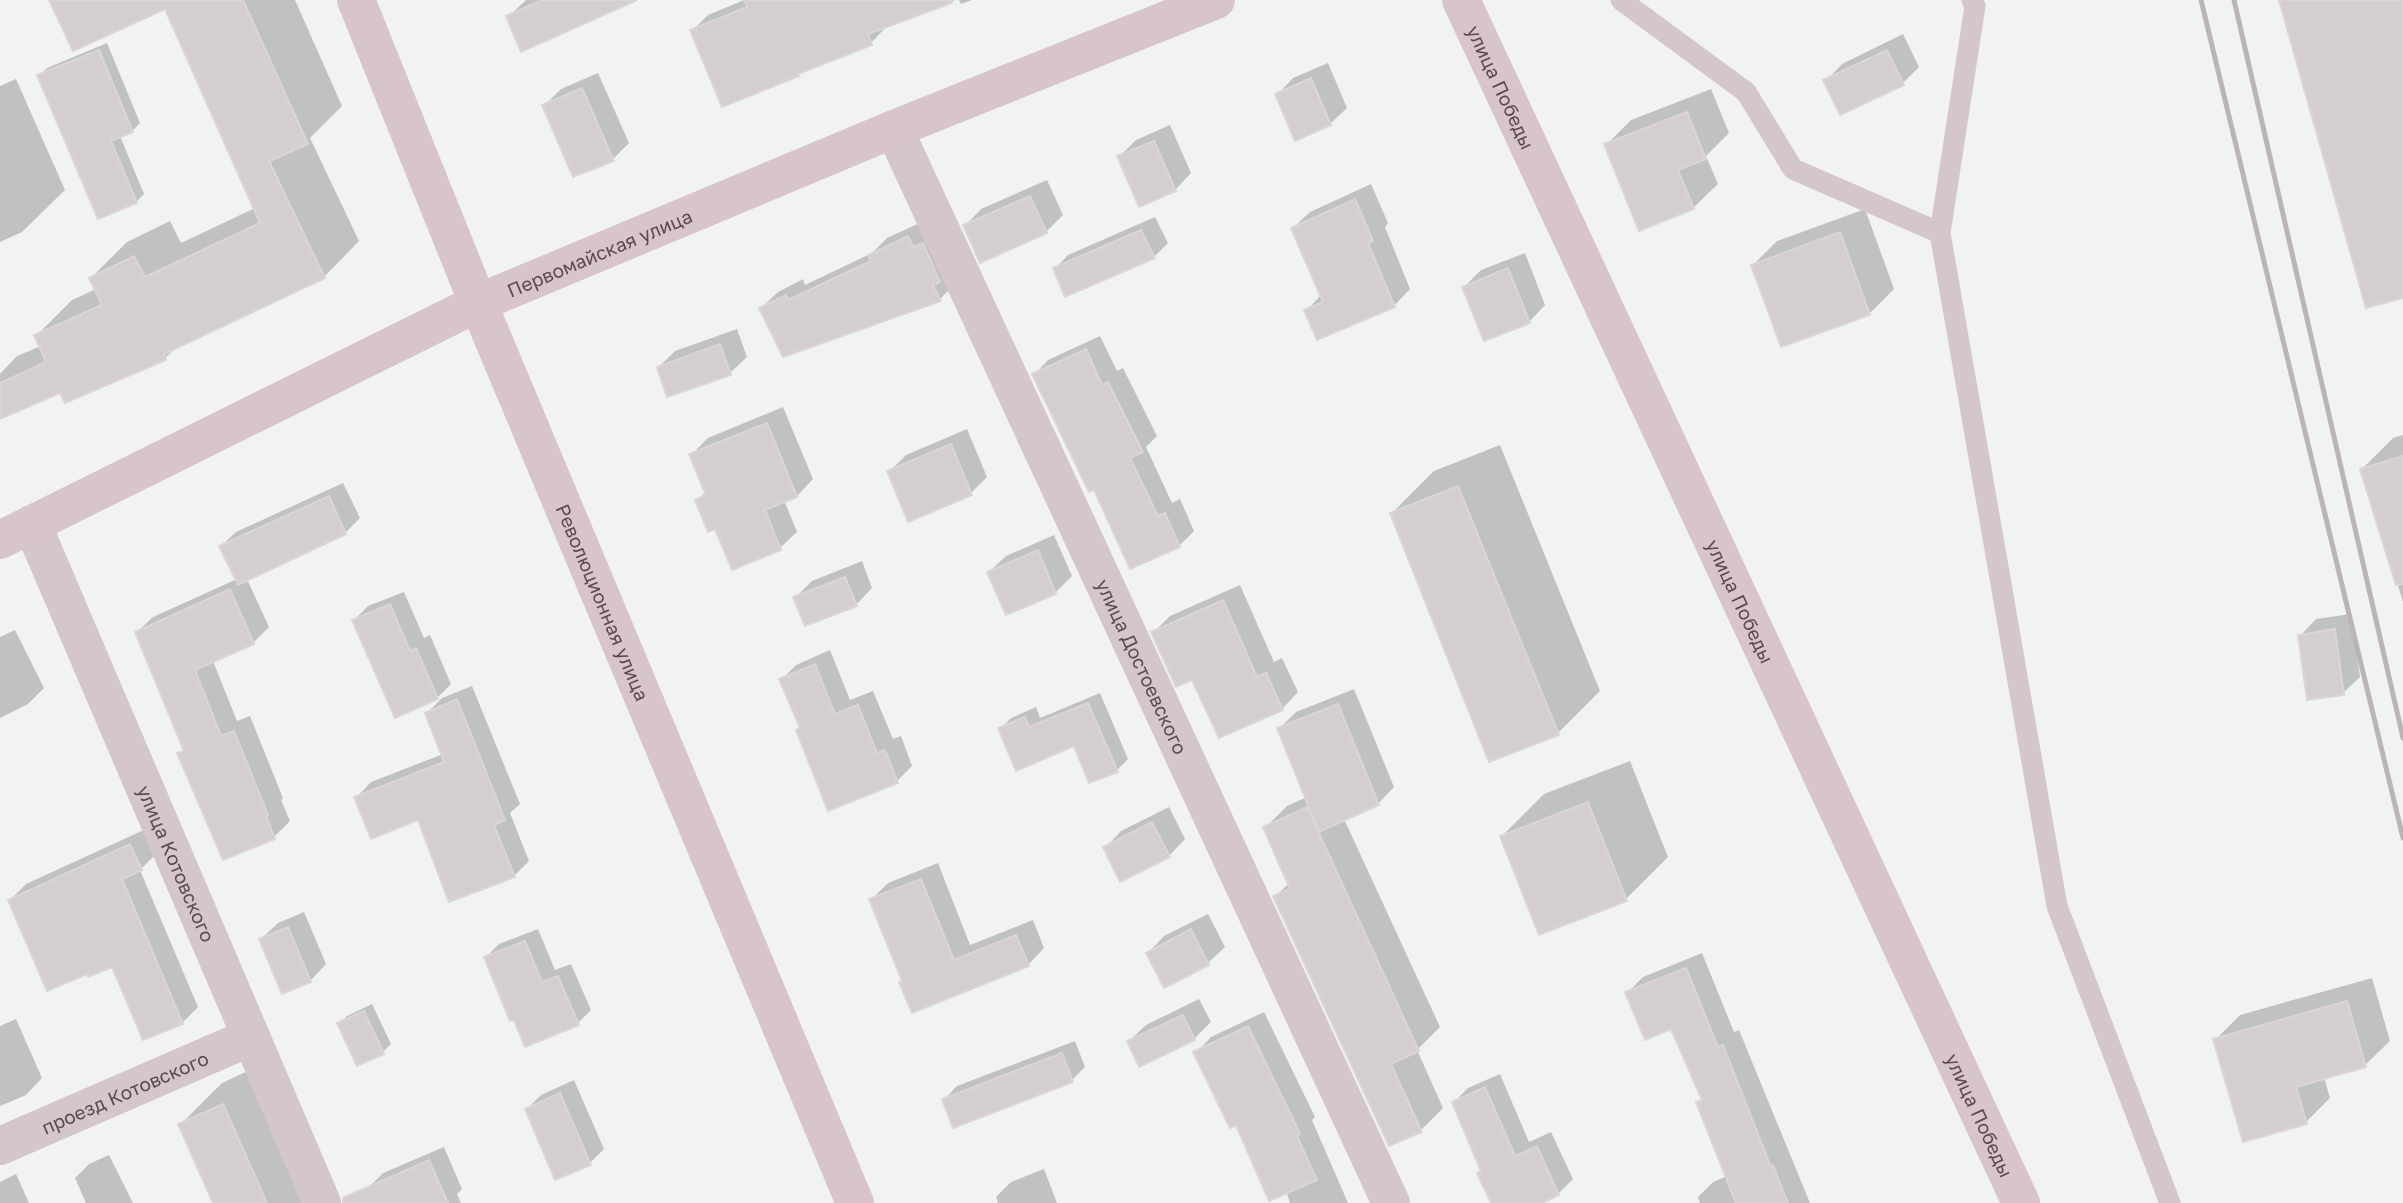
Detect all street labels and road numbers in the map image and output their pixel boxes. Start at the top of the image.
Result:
street label: улица Победы [1463,22,1540,152]
street label: Первомайская улица [503,203,695,301]
street label: Революционная улица [552,500,655,704]
street label: улица Победы [1702,536,1779,667]
street label: улица Достоевского [1092,575,1193,758]
street label: улица Котовского [133,781,221,945]
street label: проезд Котовского [38,1046,212,1138]
street label: улица Победы [1941,1050,2019,1181]

